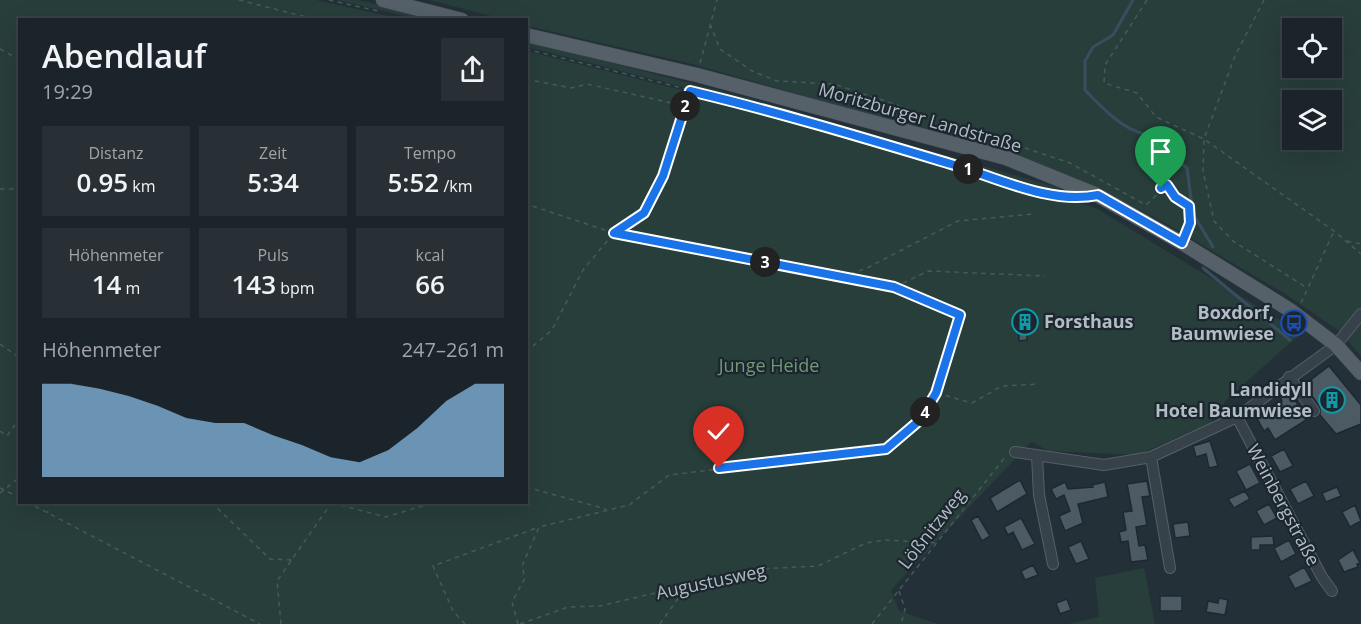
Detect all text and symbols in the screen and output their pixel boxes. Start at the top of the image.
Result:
map controls [1282,18,1342,150]
button: locate [1282,18,1342,78]
text: Abendlauf [42,33,206,78]
button: share [441,38,504,101]
street label: Moritzburger Landstraße [816,77,1025,158]
text: 19:29 [42,78,93,105]
button: layers [1282,90,1342,150]
pin: 2 [670,91,700,121]
text: 2 [680,95,690,117]
pin [1135,126,1186,188]
icon: arrive [1144,135,1177,168]
text: Distanz [88,142,144,164]
text: Zeit [259,142,287,164]
text: Tempo [404,142,456,164]
pin: 1 [953,154,983,184]
text: 1 [963,158,973,180]
text: 0.95 [76,164,128,200]
text: 5:34 [247,164,299,200]
text: 5:52 [388,164,439,200]
text: km [128,175,156,197]
text: /km [439,175,472,197]
text: Höhenmeter [68,244,164,266]
text: Puls [257,244,289,266]
text: kcal [416,244,445,266]
pin: 3 [750,247,780,277]
text: 3 [760,251,770,273]
text: 14 [92,266,121,302]
text: 143 [231,266,276,302]
text: 66 [415,266,445,302]
text: m [121,277,140,299]
text: bpm [276,277,315,299]
place label: Boxdorf, Baumwiese [1170,300,1274,345]
building icon: Forsthaus [1010,307,1040,337]
bus stop icon: Boxdorf, Baumwiese [1279,308,1309,338]
place label: Forsthaus [1044,309,1133,333]
text: Höhenmeter [42,336,161,363]
text: 247–261 m [402,336,504,363]
park label: Junge Heide [717,353,819,377]
place label: Landidyll Hotel Baumwiese [1155,377,1312,422]
building icon: Landidyll Hotel Baumwiese [1317,385,1347,415]
pin: 4 [910,397,940,427]
text: 4 [920,401,930,423]
pin [693,406,744,468]
icon: check [702,415,735,448]
street label: Weinbergstraße [1242,440,1326,569]
street label: Lößnitzweg [892,483,970,573]
street label: Augustusweg [654,558,768,604]

